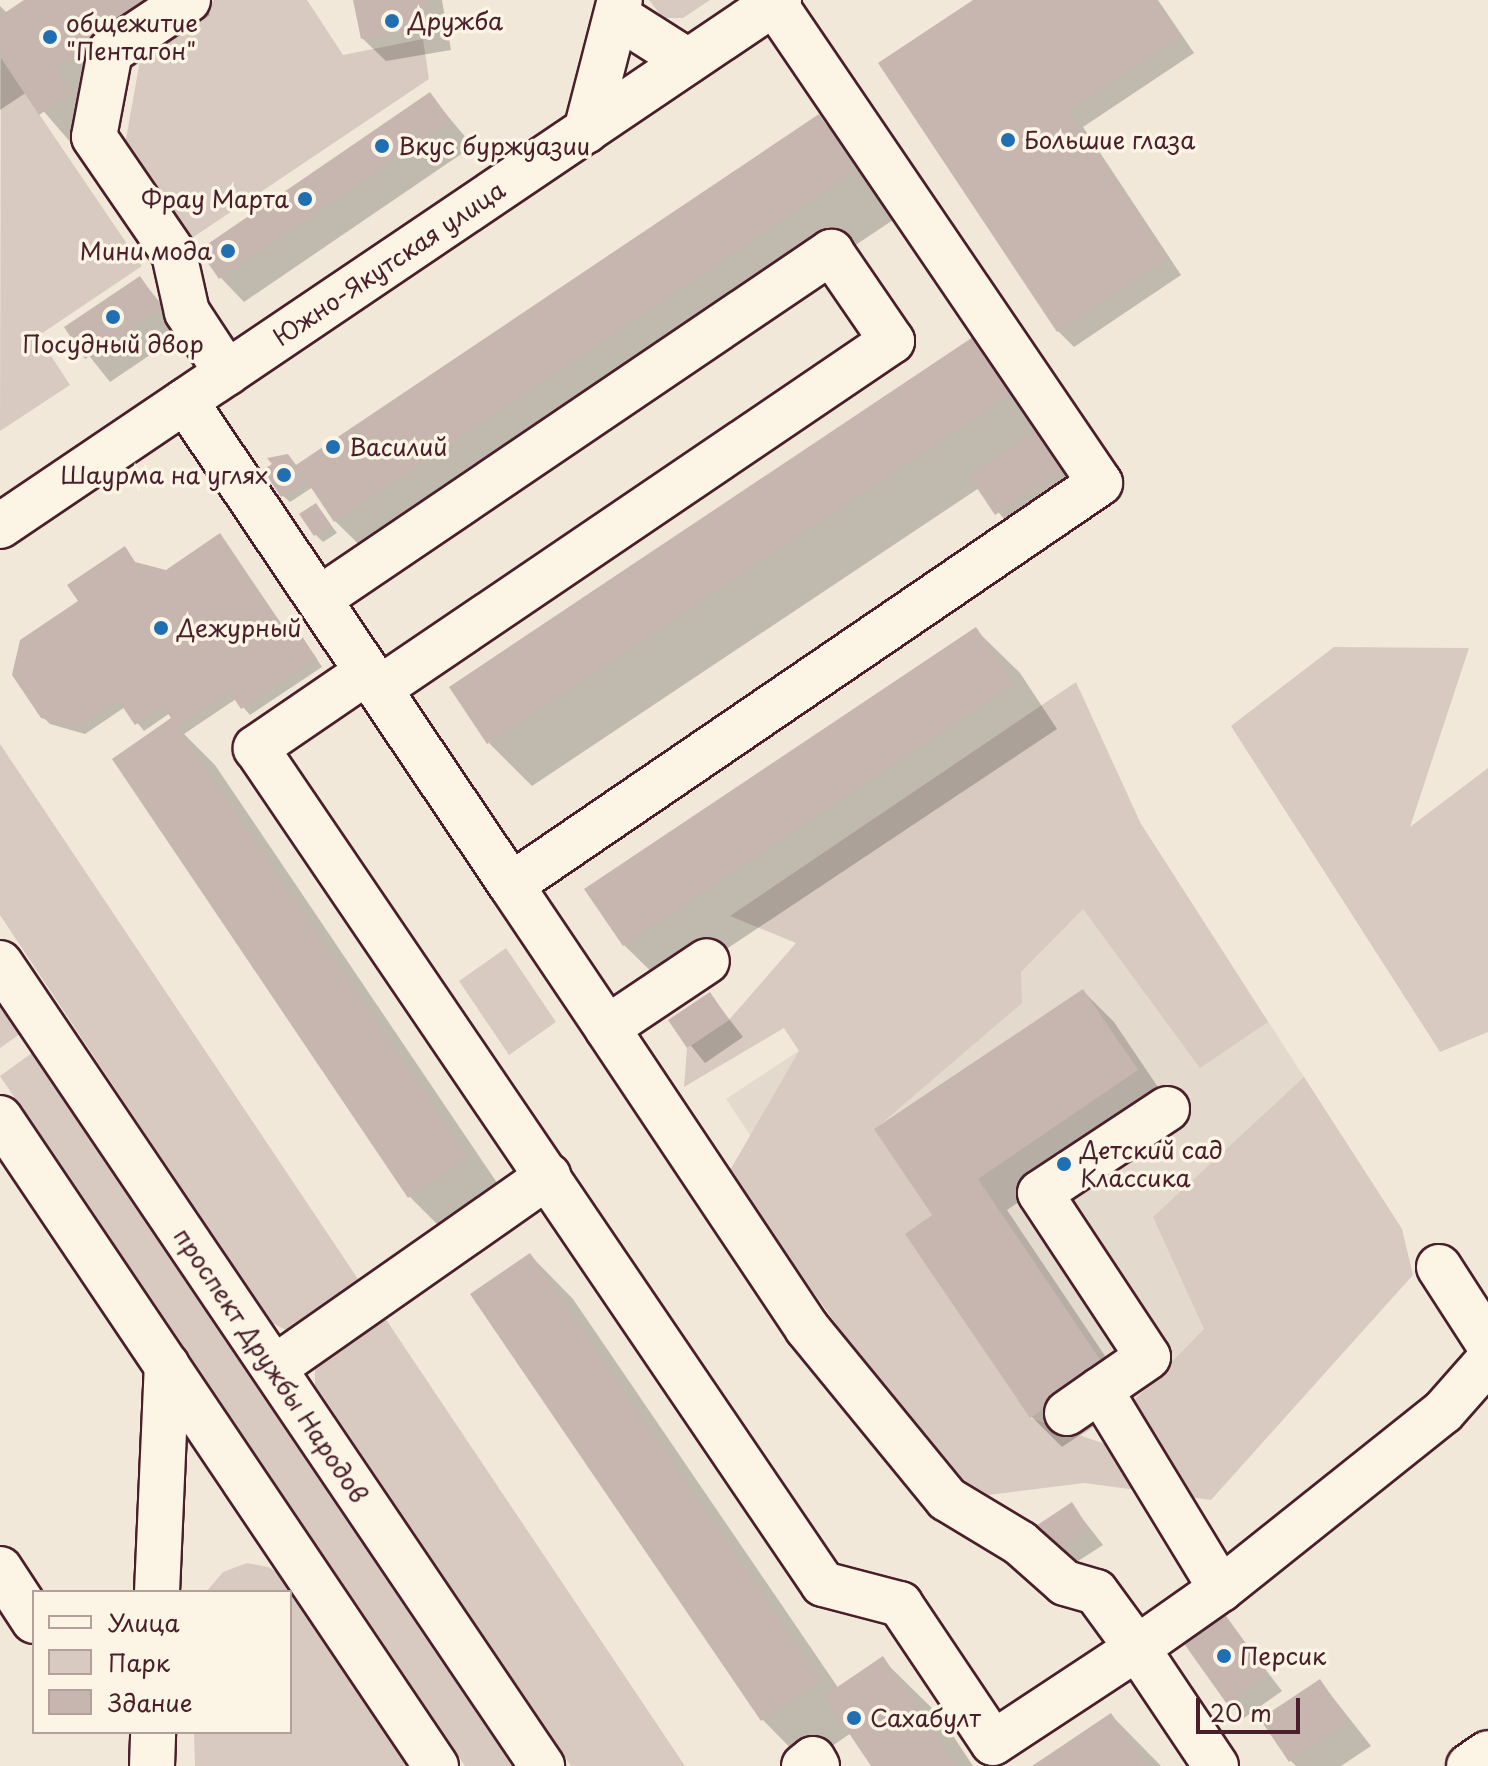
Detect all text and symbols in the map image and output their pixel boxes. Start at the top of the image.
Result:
place label: Дружба [408,7,503,35]
place label: общежитие "Пентагон" [66,9,198,65]
marker: Дружба [383,12,401,30]
marker: общежитие "Пентагон" [41,28,59,46]
place label: Большие глаза [1024,126,1197,154]
marker: Большие глаза [999,131,1017,149]
place label: Вкус буржуазии [398,132,591,160]
marker: Вкус буржуазии [373,137,391,155]
street label: Южно-Якутская улица [267,174,511,352]
place label: Фрау Марта [141,185,289,213]
marker: Фрау Марта [296,190,314,208]
place label: Мини мода [78,237,212,265]
marker: Мини мода [219,242,237,260]
marker: Посудный двор [104,308,122,326]
place label: Посудный двор [21,330,205,358]
place label: Василий [349,433,447,461]
marker: Василий [324,438,342,456]
place label: Шаурма на углях [58,461,268,489]
marker: Шаурма на углях [275,466,293,484]
place label: Дежурный [177,614,302,642]
marker: Дежурный [152,619,170,637]
place label: Детский сад Классика [1080,1136,1225,1192]
marker: Детский сад Классика [1055,1155,1073,1173]
street label: проспект Дружбы Народов [168,1222,374,1508]
legend [32,1590,292,1734]
text: Улица [108,1604,180,1640]
place label: Персик [1240,1642,1326,1670]
text: Парк [108,1644,170,1680]
marker: Персик [1215,1647,1233,1665]
scale bar [1200,1682,1304,1732]
text: Здание [108,1684,193,1720]
text: 20 m [1210,1694,1272,1730]
place label: Сахабулт [870,1704,981,1732]
marker: Сахабулт [845,1709,863,1727]

